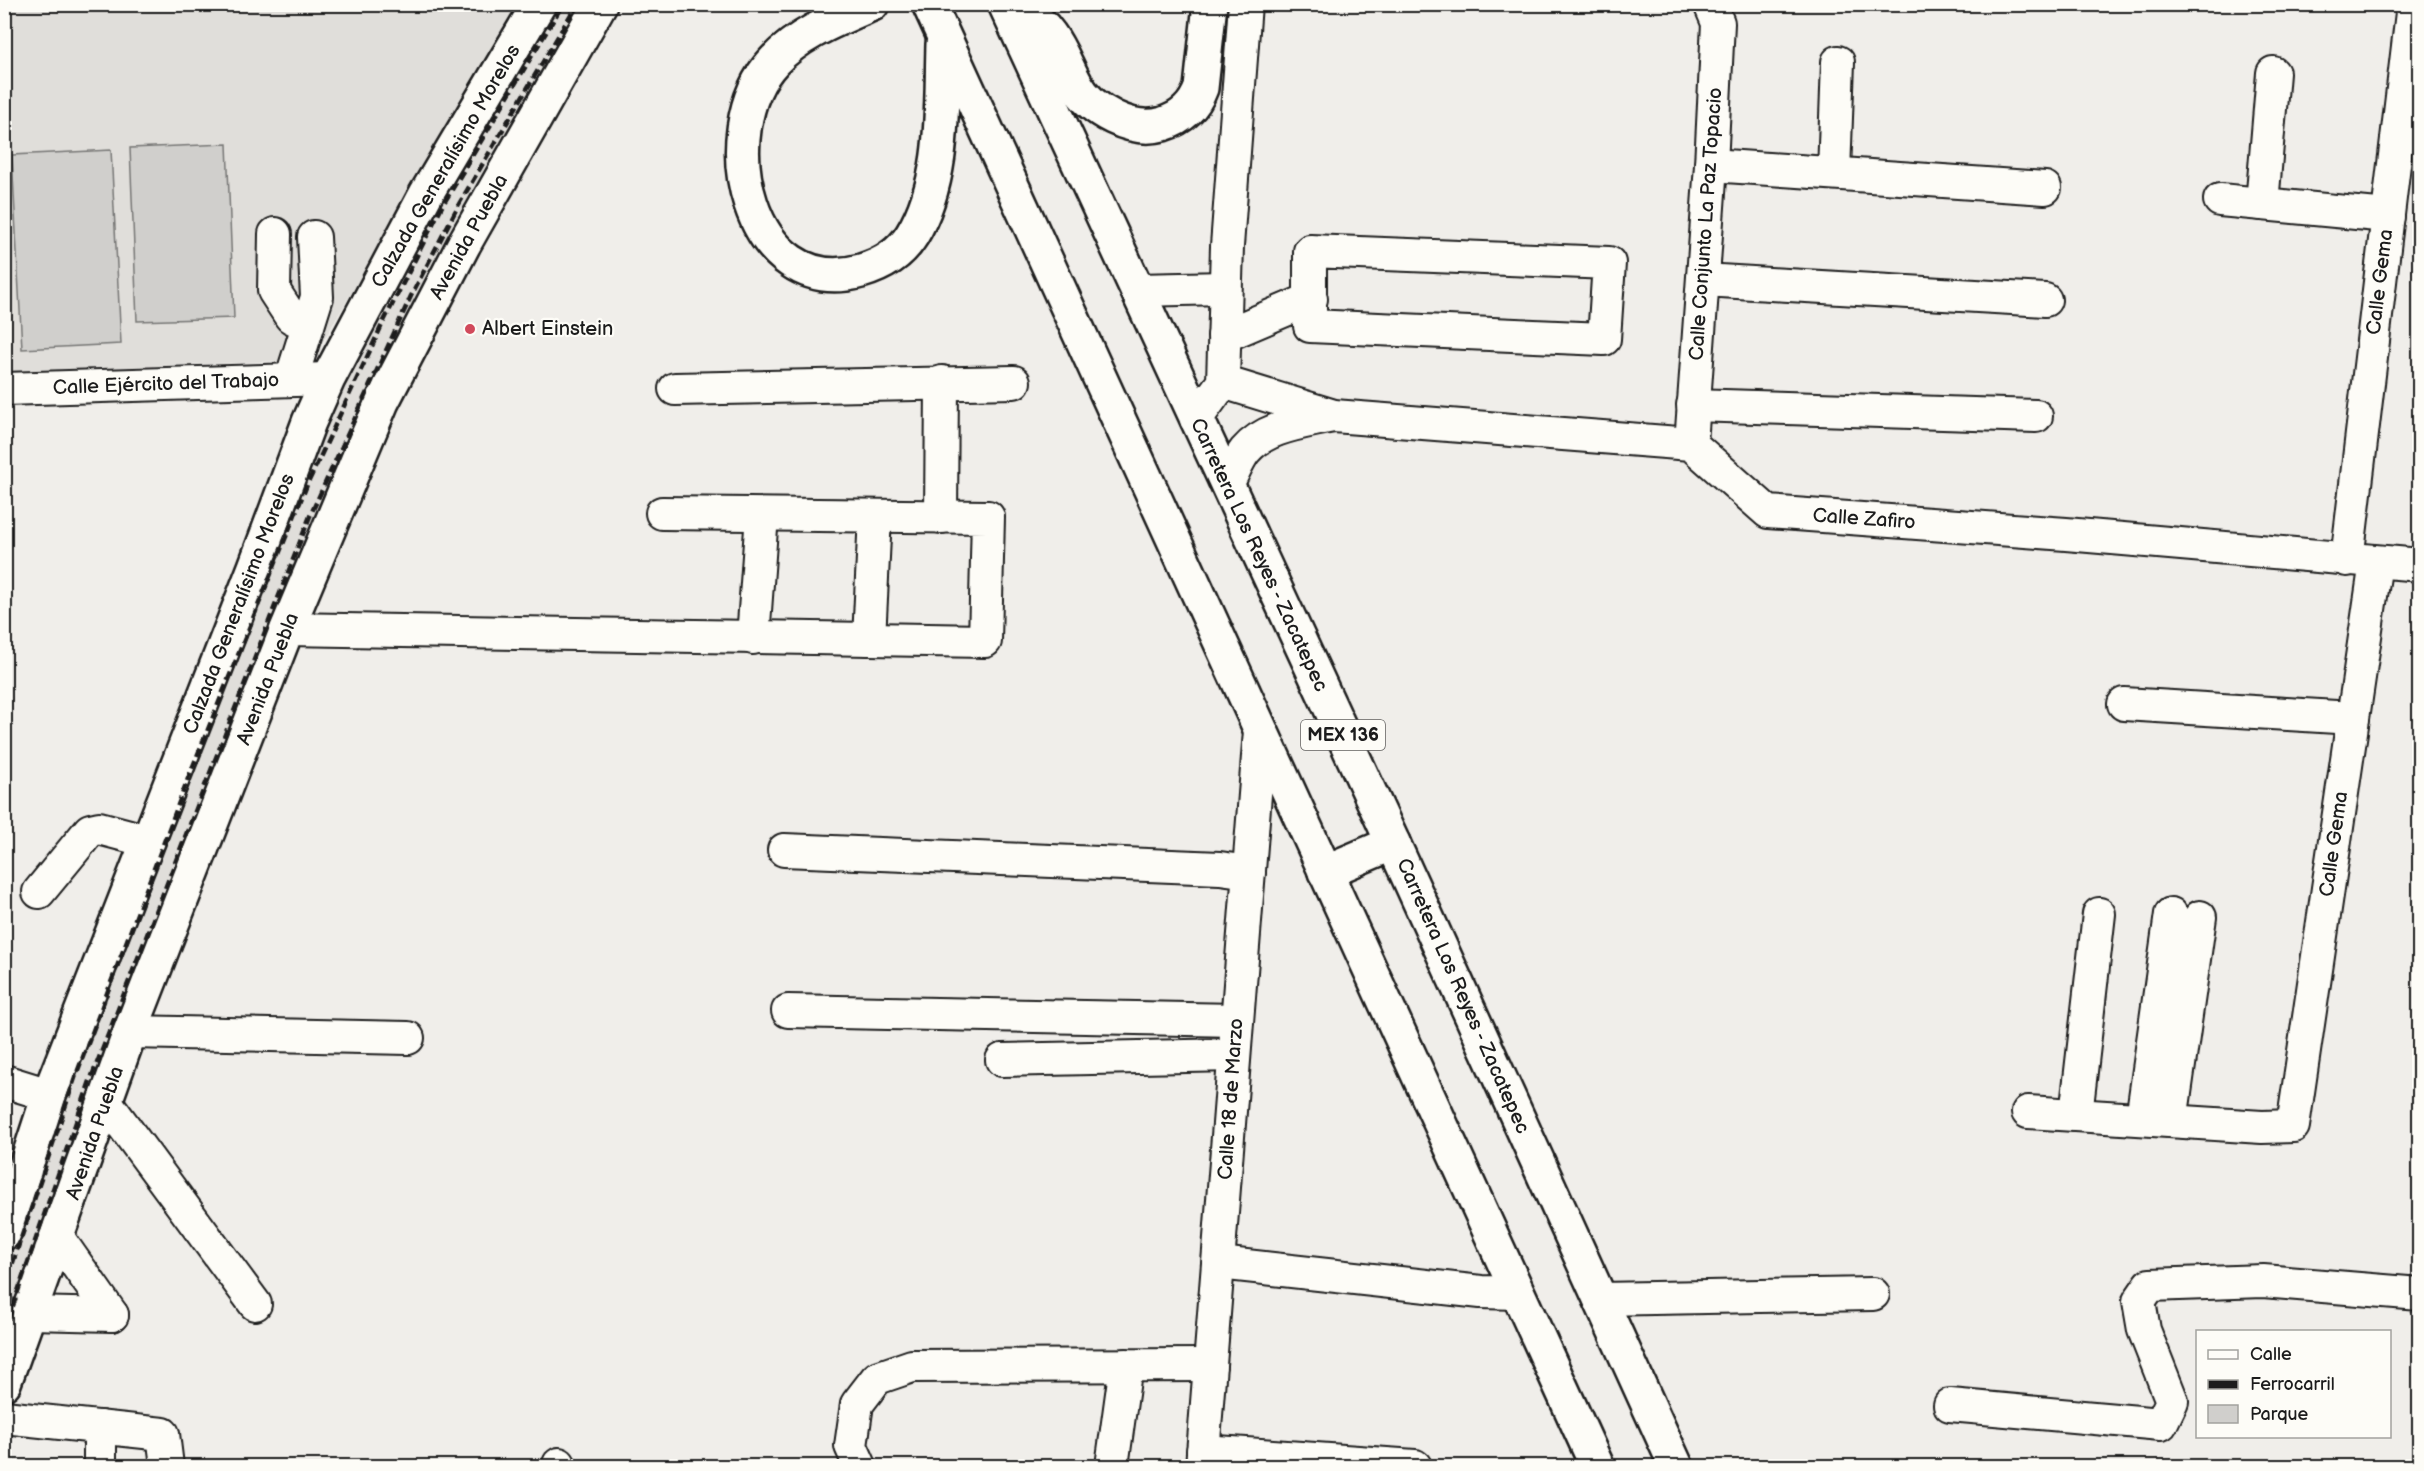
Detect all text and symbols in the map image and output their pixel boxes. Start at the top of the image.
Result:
street label: Calzada Generalísimo Morelos [366,40,526,292]
street label: Calle Conjunto La Paz Topacio [1684,87,1728,361]
street label: Avenida Puebla [425,170,513,304]
street label: Calle Gema [2362,228,2398,336]
place label: Albert Einstein [482,317,613,341]
marker: Albert Einstein [463,322,477,336]
street label: Calle Ejército del Trabajo [52,368,280,400]
street label: Carretera Los Reyes - Zacatepec [1185,414,1333,696]
street label: Calzada Generalísimo Morelos [178,470,300,738]
street label: Calle Zafiro [1812,503,1916,535]
street label: Avenida Puebla [232,610,304,748]
road number: MEX 136 [1301,720,1385,750]
street label: Calle Gema [2315,790,2353,898]
street label: Carretera Los Reyes - Zacatepec [1391,855,1535,1137]
street label: Calle 18 de Marzo [1213,1017,1249,1181]
street label: Avenida Puebla [61,1063,129,1203]
legend [2196,1330,2391,1438]
text: Calle [2250,1344,2292,1365]
text: Ferrocarril [2250,1374,2335,1395]
text: Parque [2250,1404,2308,1425]

